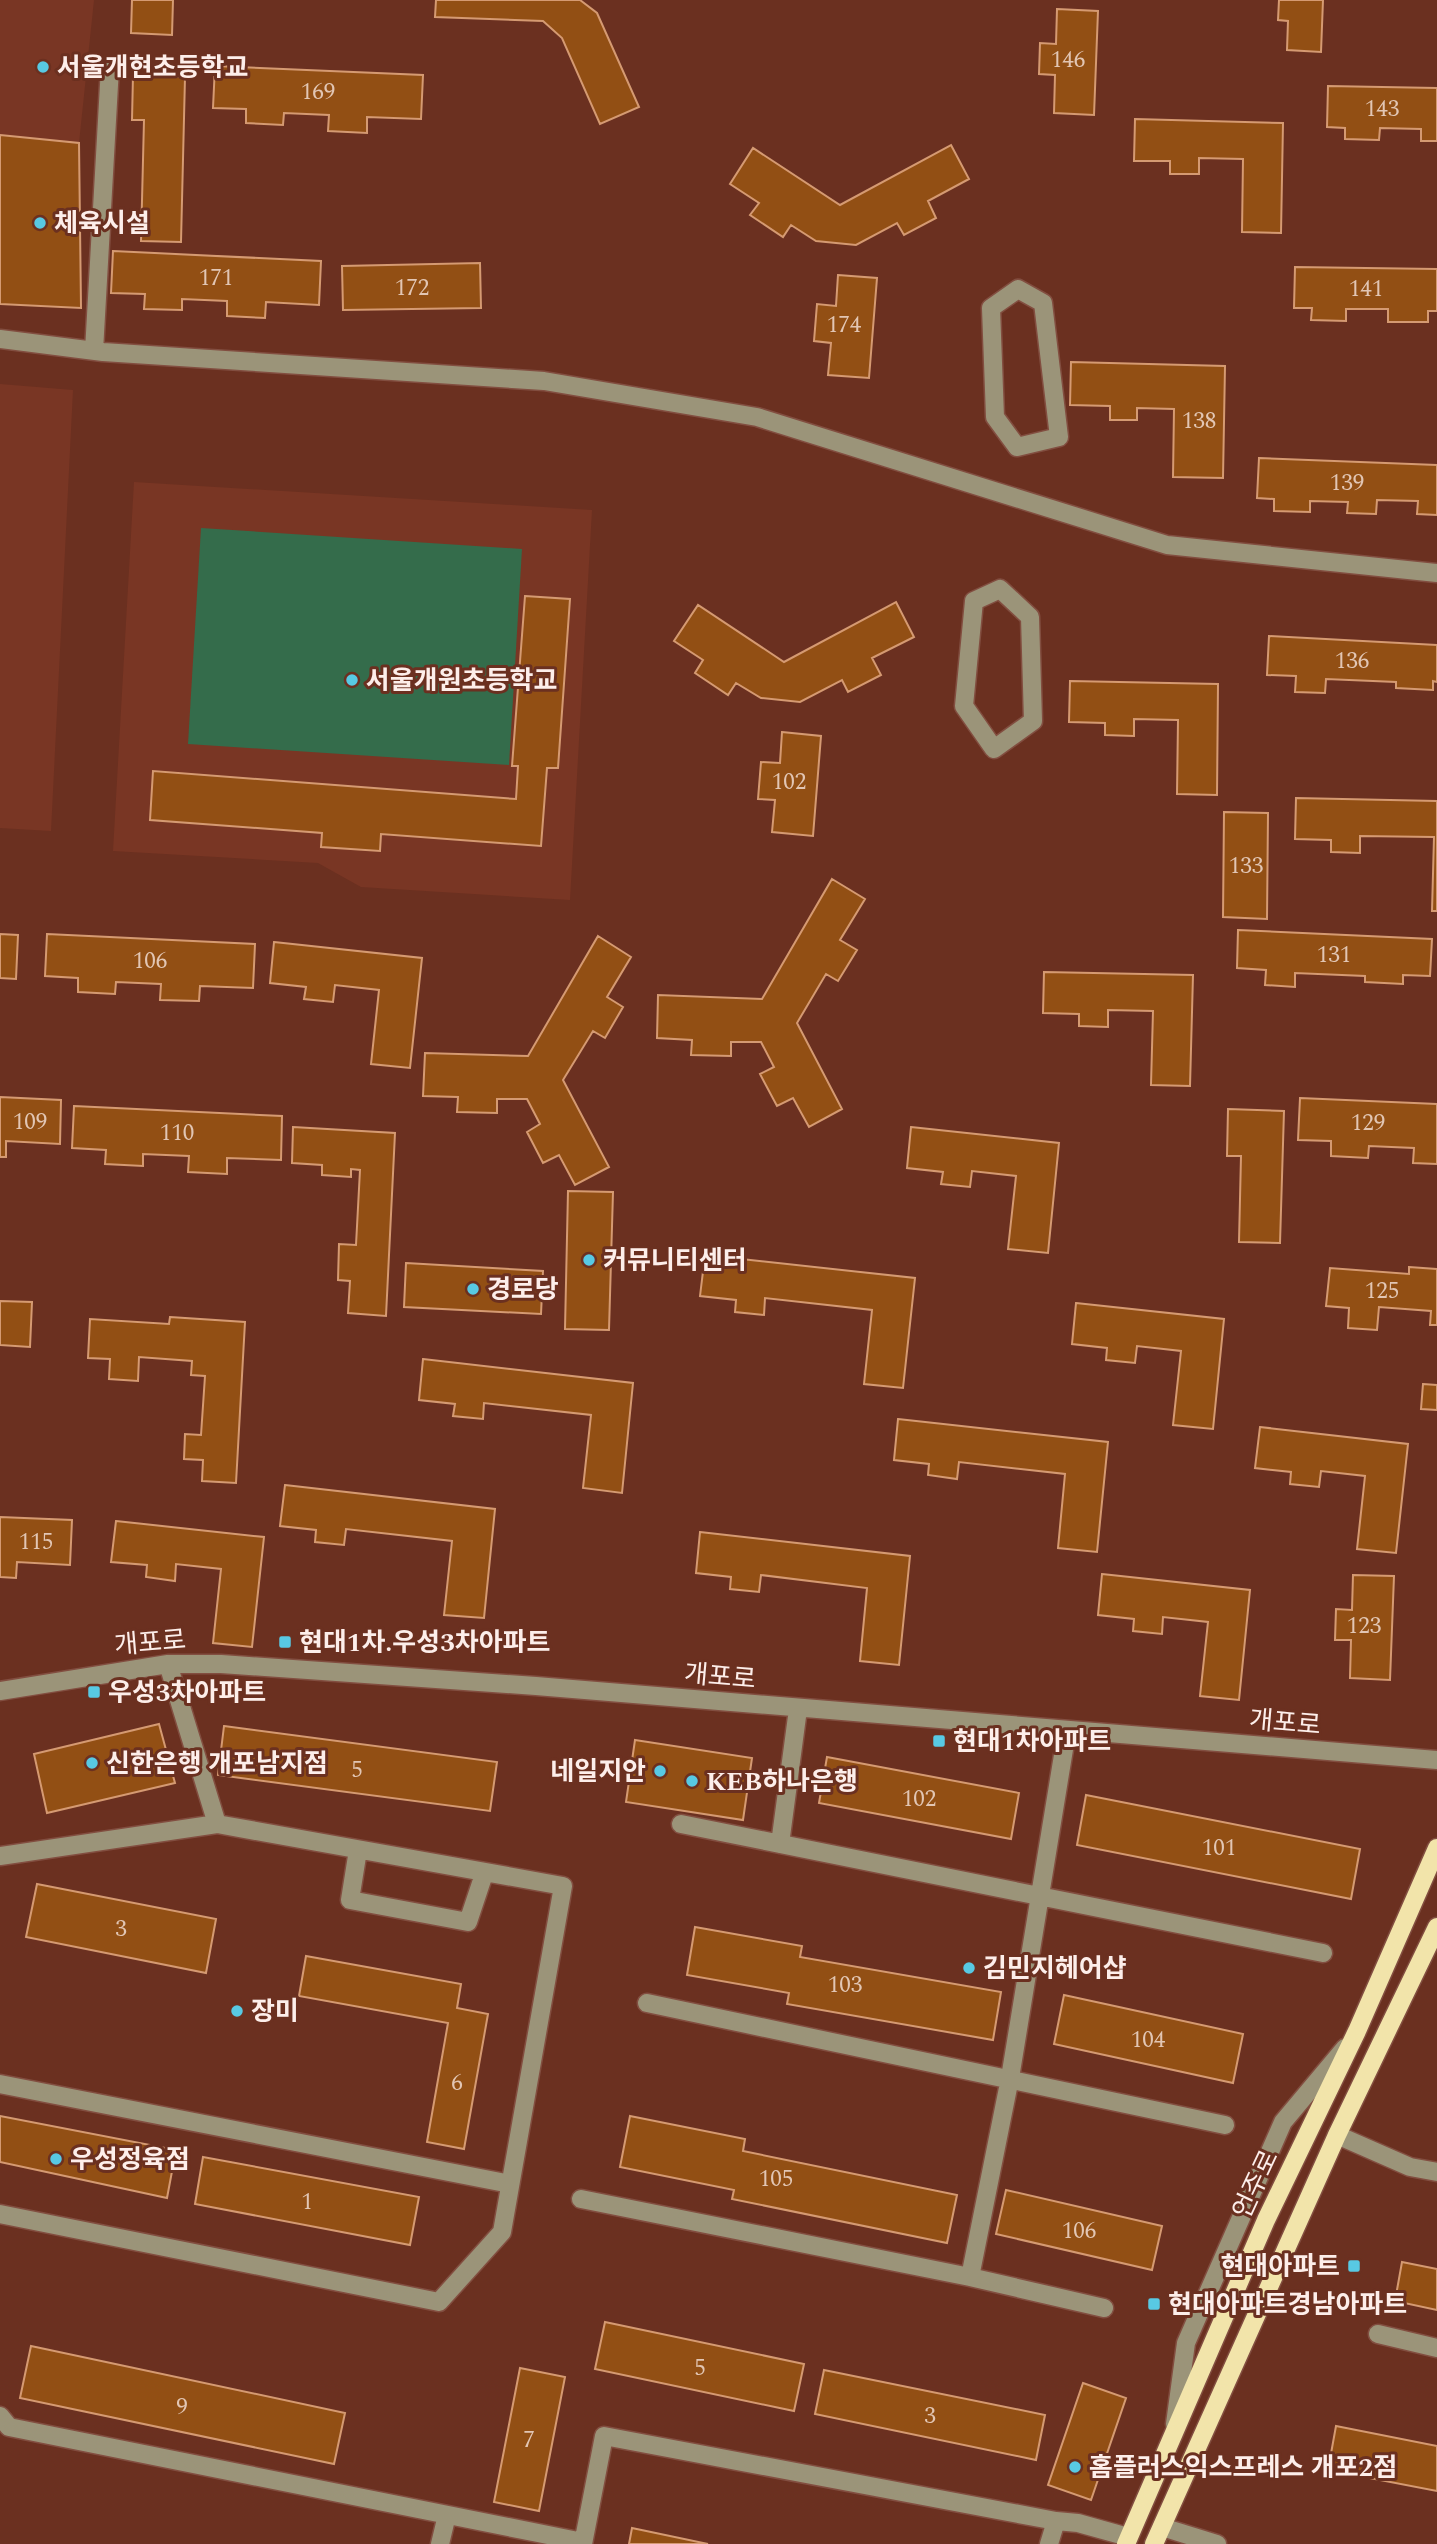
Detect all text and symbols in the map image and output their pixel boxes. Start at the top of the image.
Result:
house number: 146 [1051,43,1085,78]
place label: 서울개현초등학교 [57,48,248,88]
marker: 서울개현초등학교 [35,59,51,75]
house number: 169 [301,75,335,110]
house number: 143 [1365,92,1399,127]
place label: 체육시설 [54,204,150,244]
marker: 체육시설 [32,215,48,231]
house number: 171 [199,261,233,296]
house number: 172 [395,271,429,306]
house number: 141 [1349,272,1383,307]
house number: 174 [827,308,862,343]
house number: 138 [1182,404,1216,439]
house number: 139 [1330,466,1364,501]
house number: 136 [1335,644,1369,679]
place label: 서울개원초등학교 [366,661,557,701]
marker: 서울개원초등학교 [344,672,360,688]
house number: 102 [772,765,806,800]
house number: 133 [1229,849,1263,884]
house number: 131 [1317,938,1351,973]
house number: 106 [133,944,167,979]
house number: 109 [13,1105,47,1140]
house number: 129 [1351,1106,1385,1141]
house number: 110 [160,1116,194,1151]
place label: 커뮤니티센터 [603,1241,747,1281]
marker: 커뮤니티센터 [581,1252,597,1268]
place label: 경로당 [487,1270,559,1310]
house number: 125 [1365,1274,1399,1309]
marker: 경로당 [465,1281,481,1297]
house number: 115 [19,1525,53,1560]
house number: 123 [1347,1609,1381,1644]
street label: 개포로 [113,1620,188,1666]
place label: 현대1차.우성3차아파트 [299,1623,550,1663]
marker: 현대1차.우성3차아파트 [277,1634,293,1650]
street label: 개포로 [682,1654,757,1700]
place label: 우성3차아파트 [108,1673,266,1713]
marker: 우성3차아파트 [86,1684,102,1700]
street label: 개포로 [1247,1700,1322,1746]
place label: 현대1차아파트 [953,1722,1111,1762]
marker: 현대1차아파트 [931,1733,947,1749]
place label: 신한은행 개포남지점 [106,1744,328,1784]
place label: 네일지안 [550,1752,646,1792]
house number: 5 [351,1753,363,1788]
marker: 신한은행 개포남지점 [84,1755,100,1771]
place label: KEB하나은행 [706,1762,858,1802]
marker: 네일지안 [652,1763,668,1779]
marker: KEB하나은행 [684,1773,700,1789]
house number: 102 [902,1782,936,1817]
house number: 101 [1202,1831,1236,1866]
house number: 3 [115,1912,127,1947]
place label: 김민지헤어샵 [983,1949,1127,1989]
marker: 김민지헤어샵 [961,1960,977,1976]
house number: 103 [828,1968,862,2003]
place label: 장미 [251,1992,299,2032]
marker: 장미 [229,2003,245,2019]
house number: 104 [1131,2023,1166,2058]
house number: 6 [451,2066,463,2101]
place label: 우성정육점 [70,2140,190,2180]
street label: 언주로 [1223,2143,1289,2225]
marker: 우성정육점 [48,2151,64,2167]
house number: 105 [759,2162,793,2197]
house number: 1 [301,2185,313,2220]
house number: 106 [1062,2214,1096,2249]
place label: 현대아파트 [1220,2247,1340,2287]
marker: 현대아파트 [1346,2258,1362,2274]
place label: 현대아파트경남아파트 [1168,2285,1407,2325]
marker: 현대아파트경남아파트 [1146,2296,1162,2312]
house number: 5 [694,2351,706,2386]
house number: 9 [176,2390,188,2425]
house number: 3 [924,2399,936,2434]
house number: 7 [523,2423,535,2458]
place label: 홈플러스익스프레스 개포2점 [1089,2448,1397,2488]
marker: 홈플러스익스프레스 개포2점 [1067,2459,1083,2475]

